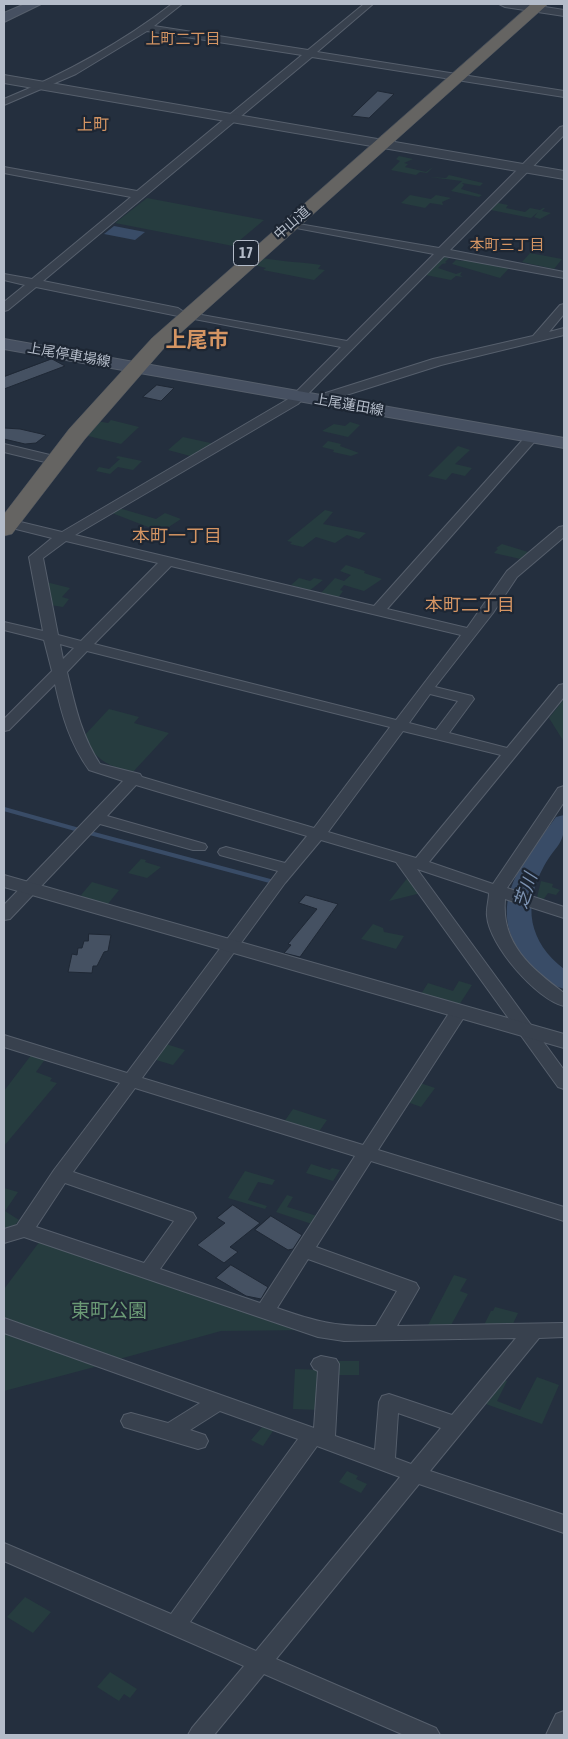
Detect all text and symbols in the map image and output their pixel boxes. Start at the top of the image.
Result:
district label: 上町二丁目 [146,30,220,48]
district label: 上町 [77,115,109,135]
street label: 中山道 [271,203,313,243]
district label: 本町三丁目 [470,236,544,254]
road number: 17 [234,240,258,266]
district label: 上尾市 [166,327,228,353]
street label: 上尾停車場線 [26,339,112,371]
street label: 上尾蓮田線 [313,391,385,419]
district label: 本町一丁目 [132,525,222,547]
district label: 本町二丁目 [425,594,515,616]
water label: 芝川 [510,871,542,911]
park label: 東町公園 [71,1300,147,1322]

